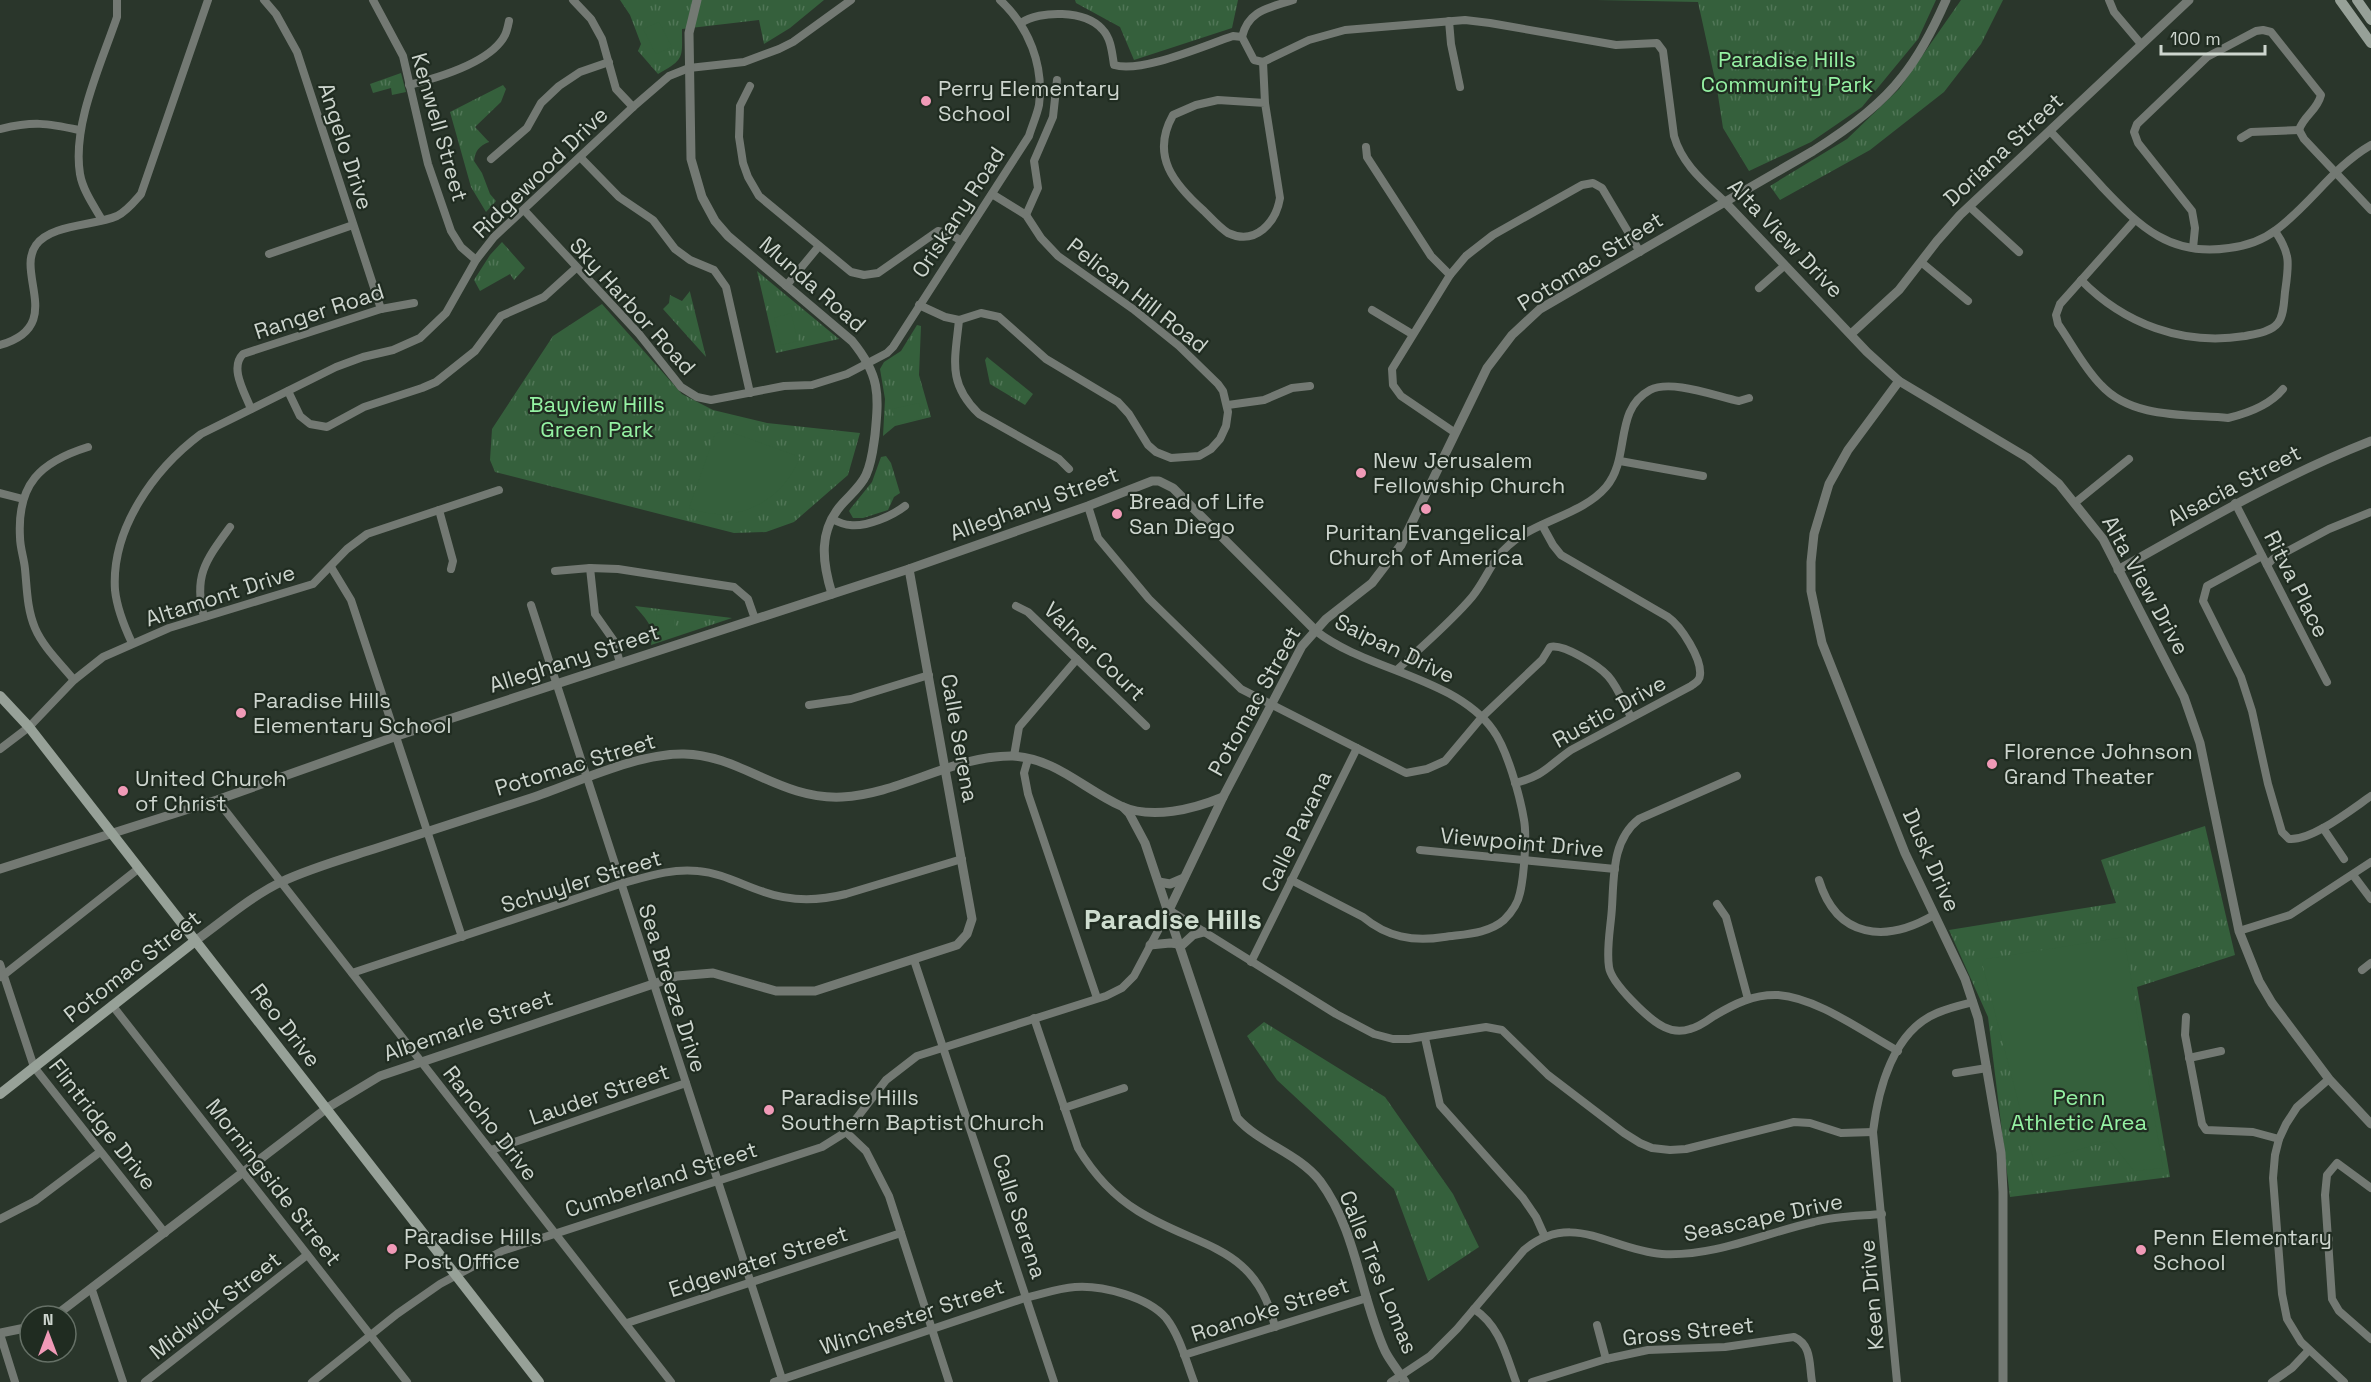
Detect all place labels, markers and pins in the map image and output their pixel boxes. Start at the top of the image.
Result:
place label: Perry Elementary School [938,74,1120,127]
marker: Perry Elementary School [919,94,933,108]
place label: New Jerusalem Fellowship Church [1373,446,1565,499]
marker: New Jerusalem Fellowship Church [1354,466,1368,480]
place label: Bread of Life San Diego [1129,487,1265,540]
marker: Puritan Evangelical Church of America [1419,502,1433,516]
marker: Bread of Life San Diego [1110,507,1124,521]
place label: Puritan Evangelical Church of America [1325,518,1527,571]
place label: Paradise Hills Elementary School [253,686,452,739]
marker: Paradise Hills Elementary School [234,706,248,720]
place label: Florence Johnson Grand Theater [2004,737,2193,790]
marker: Florence Johnson Grand Theater [1985,757,1999,771]
place label: United Church of Christ [135,764,287,817]
marker: United Church of Christ [116,784,130,798]
place label: Paradise Hills Southern Baptist Church [781,1083,1045,1136]
marker: Paradise Hills Southern Baptist Church [762,1103,776,1117]
place label: Paradise Hills Post Office [404,1222,542,1275]
place label: Penn Elementary School [2153,1223,2332,1276]
marker: Paradise Hills Post Office [385,1242,399,1256]
marker: Penn Elementary School [2134,1243,2148,1257]

